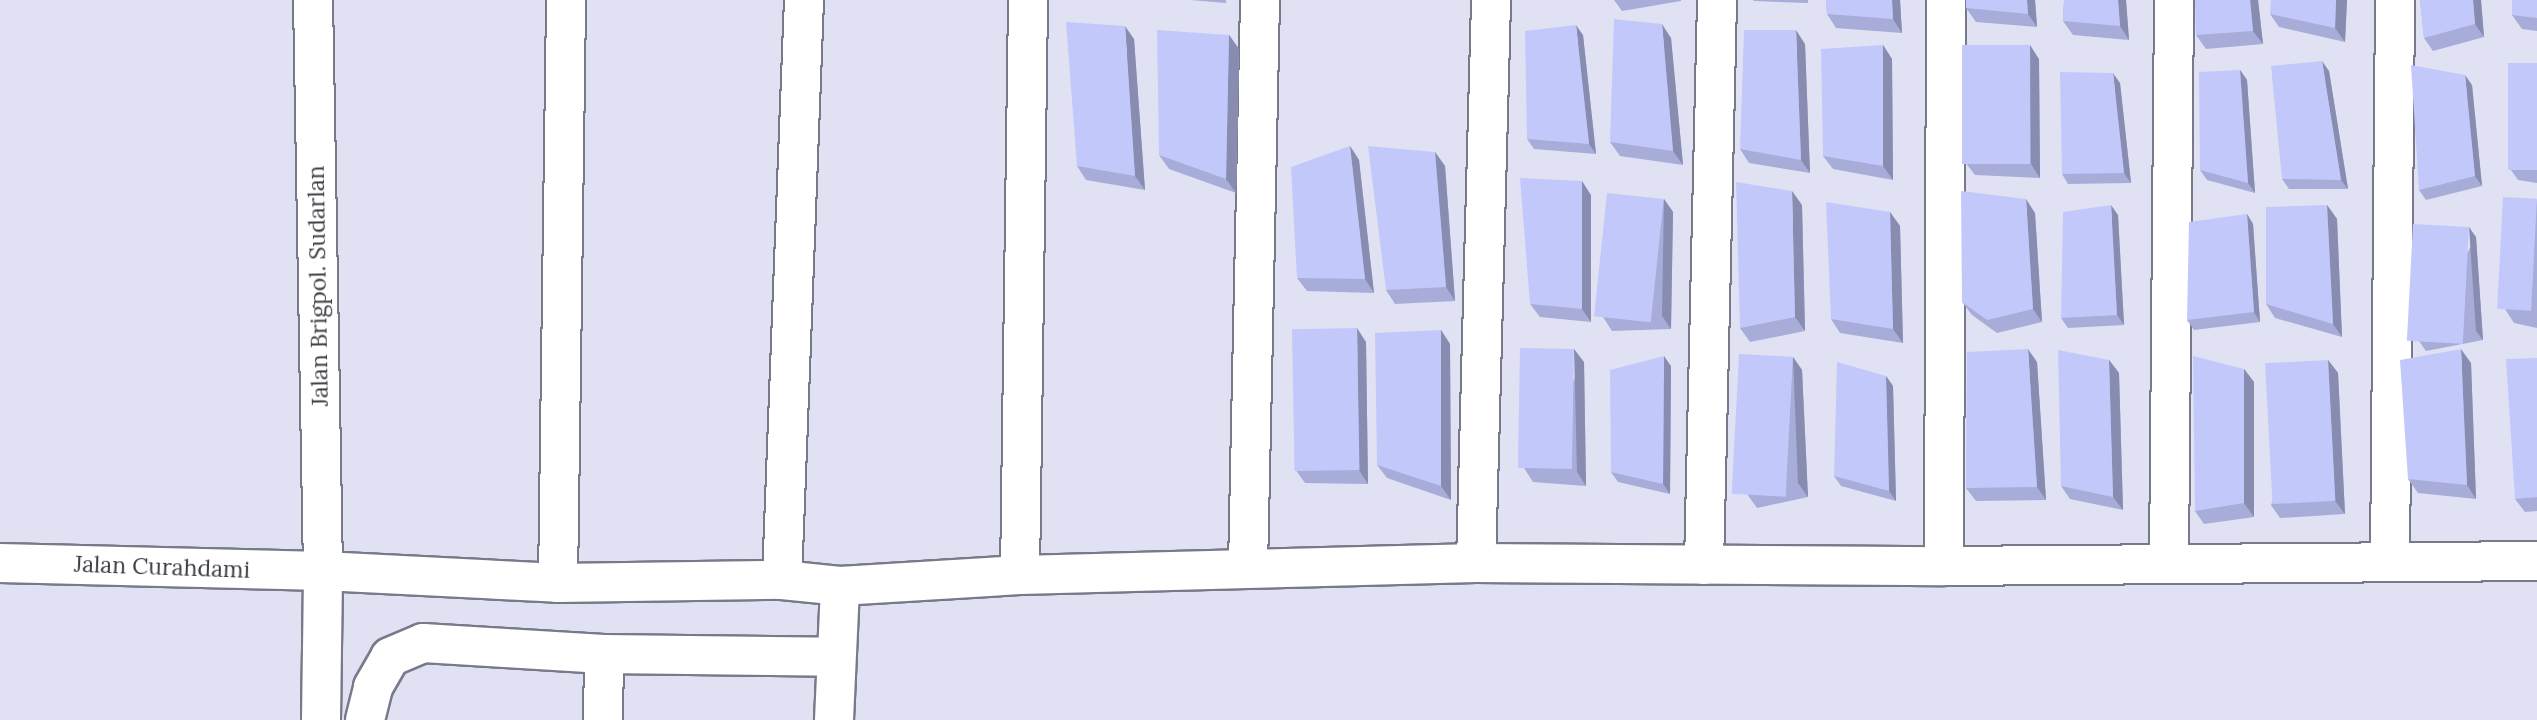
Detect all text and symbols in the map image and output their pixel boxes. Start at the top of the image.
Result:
street label: Jalan Brigpol. Sudarlan [302,165,334,407]
street label: Jalan Curahdami [74,550,250,584]

